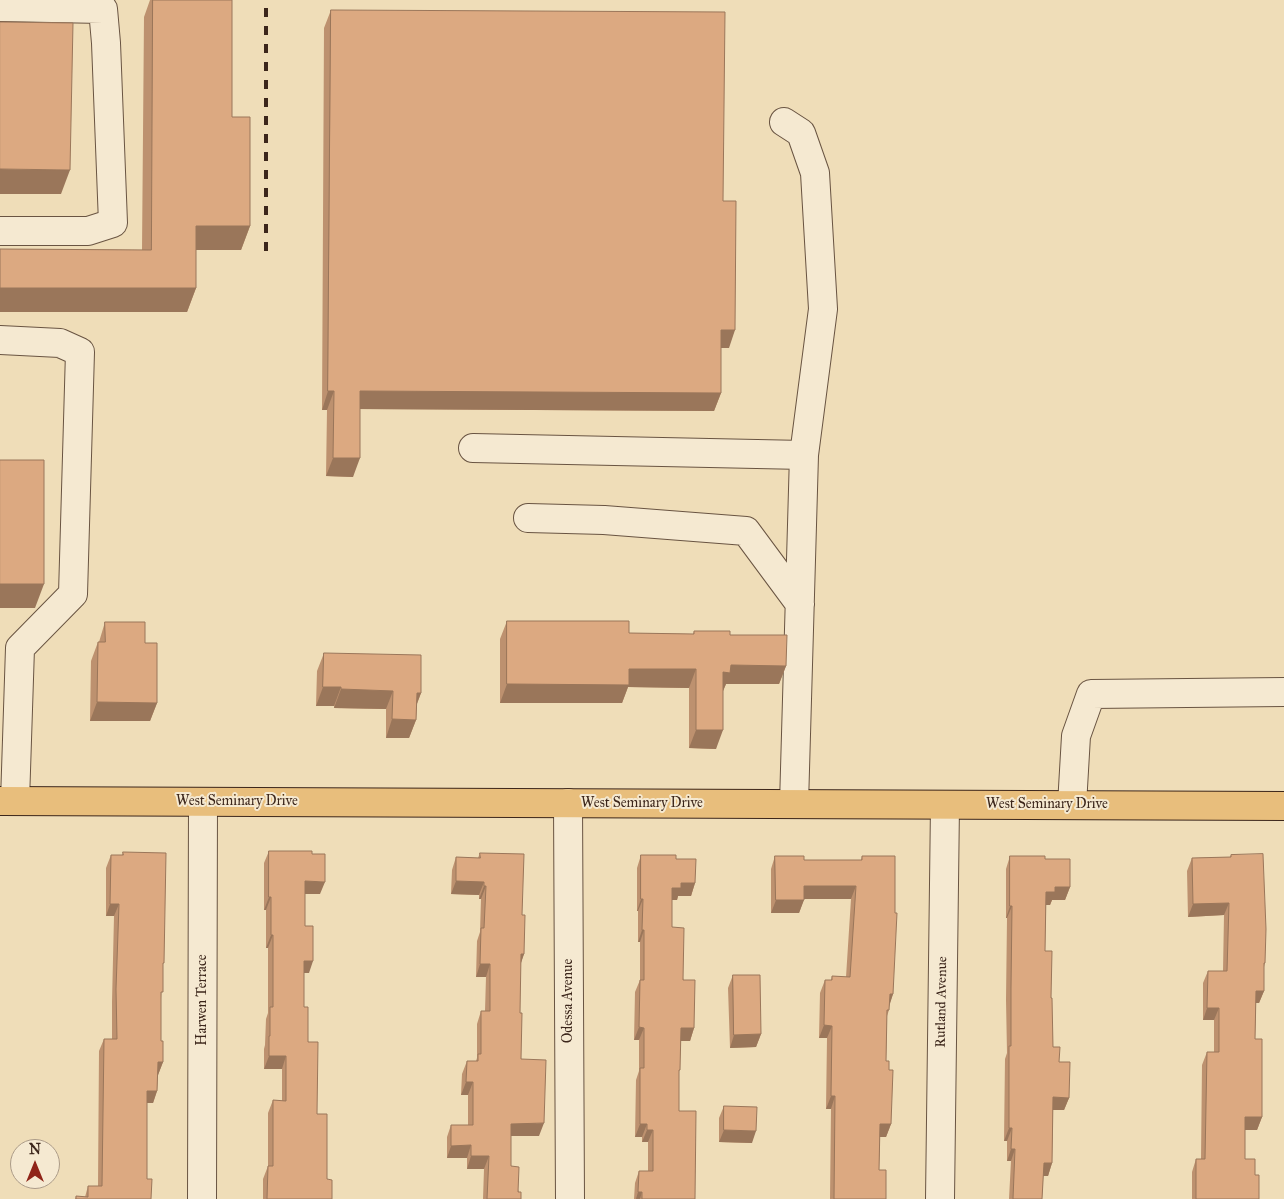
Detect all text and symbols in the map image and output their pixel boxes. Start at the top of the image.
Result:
street label: West Seminary Drive [176,794,298,810]
street label: West Seminary Drive [581,796,703,812]
street label: West Seminary Drive [986,797,1108,813]
street label: Harwen Terrace [195,954,211,1046]
street label: Rutland Avenue [933,956,951,1048]
street label: Odessa Avenue [561,959,577,1043]
north arrow [10,1139,60,1189]
text: N [29,1141,41,1158]

